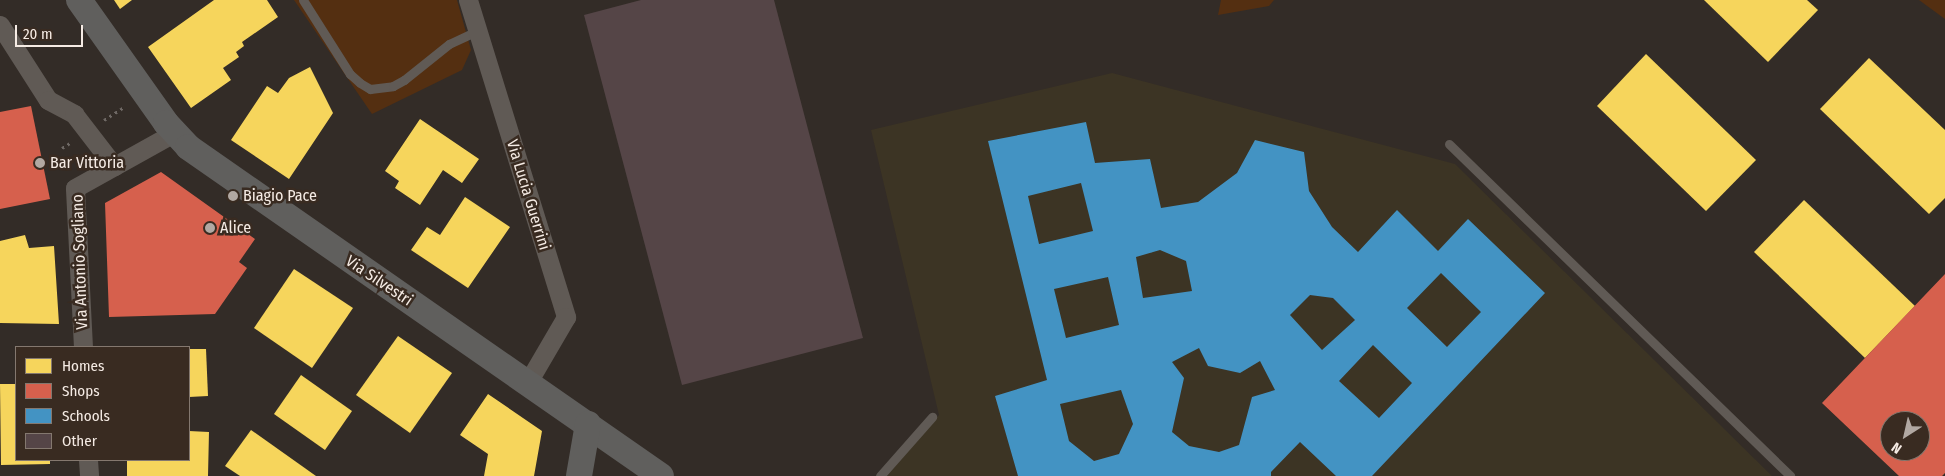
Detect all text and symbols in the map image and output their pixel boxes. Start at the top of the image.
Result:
scale bar [18,15,85,47]
text: 20 m [23,25,53,43]
street label: Via Lucia Guerrini [502,137,554,253]
place label: Bar Vittoria [50,153,124,173]
marker: Bar Vittoria [34,157,46,169]
place label: Biagio Pace [243,186,317,206]
marker: Biagio Pace [227,190,239,202]
street label: Via Antonio Sogliano [68,194,92,330]
place label: Alice [220,218,251,238]
marker: Alice [204,222,216,234]
street label: Via Silvestri [342,252,416,310]
legend [15,346,190,461]
text: Homes [62,357,104,375]
text: Shops [62,382,100,400]
text: Schools [62,407,110,425]
north arrow [1880,411,1930,461]
text: Other [62,432,97,450]
text: N [1888,439,1905,457]

